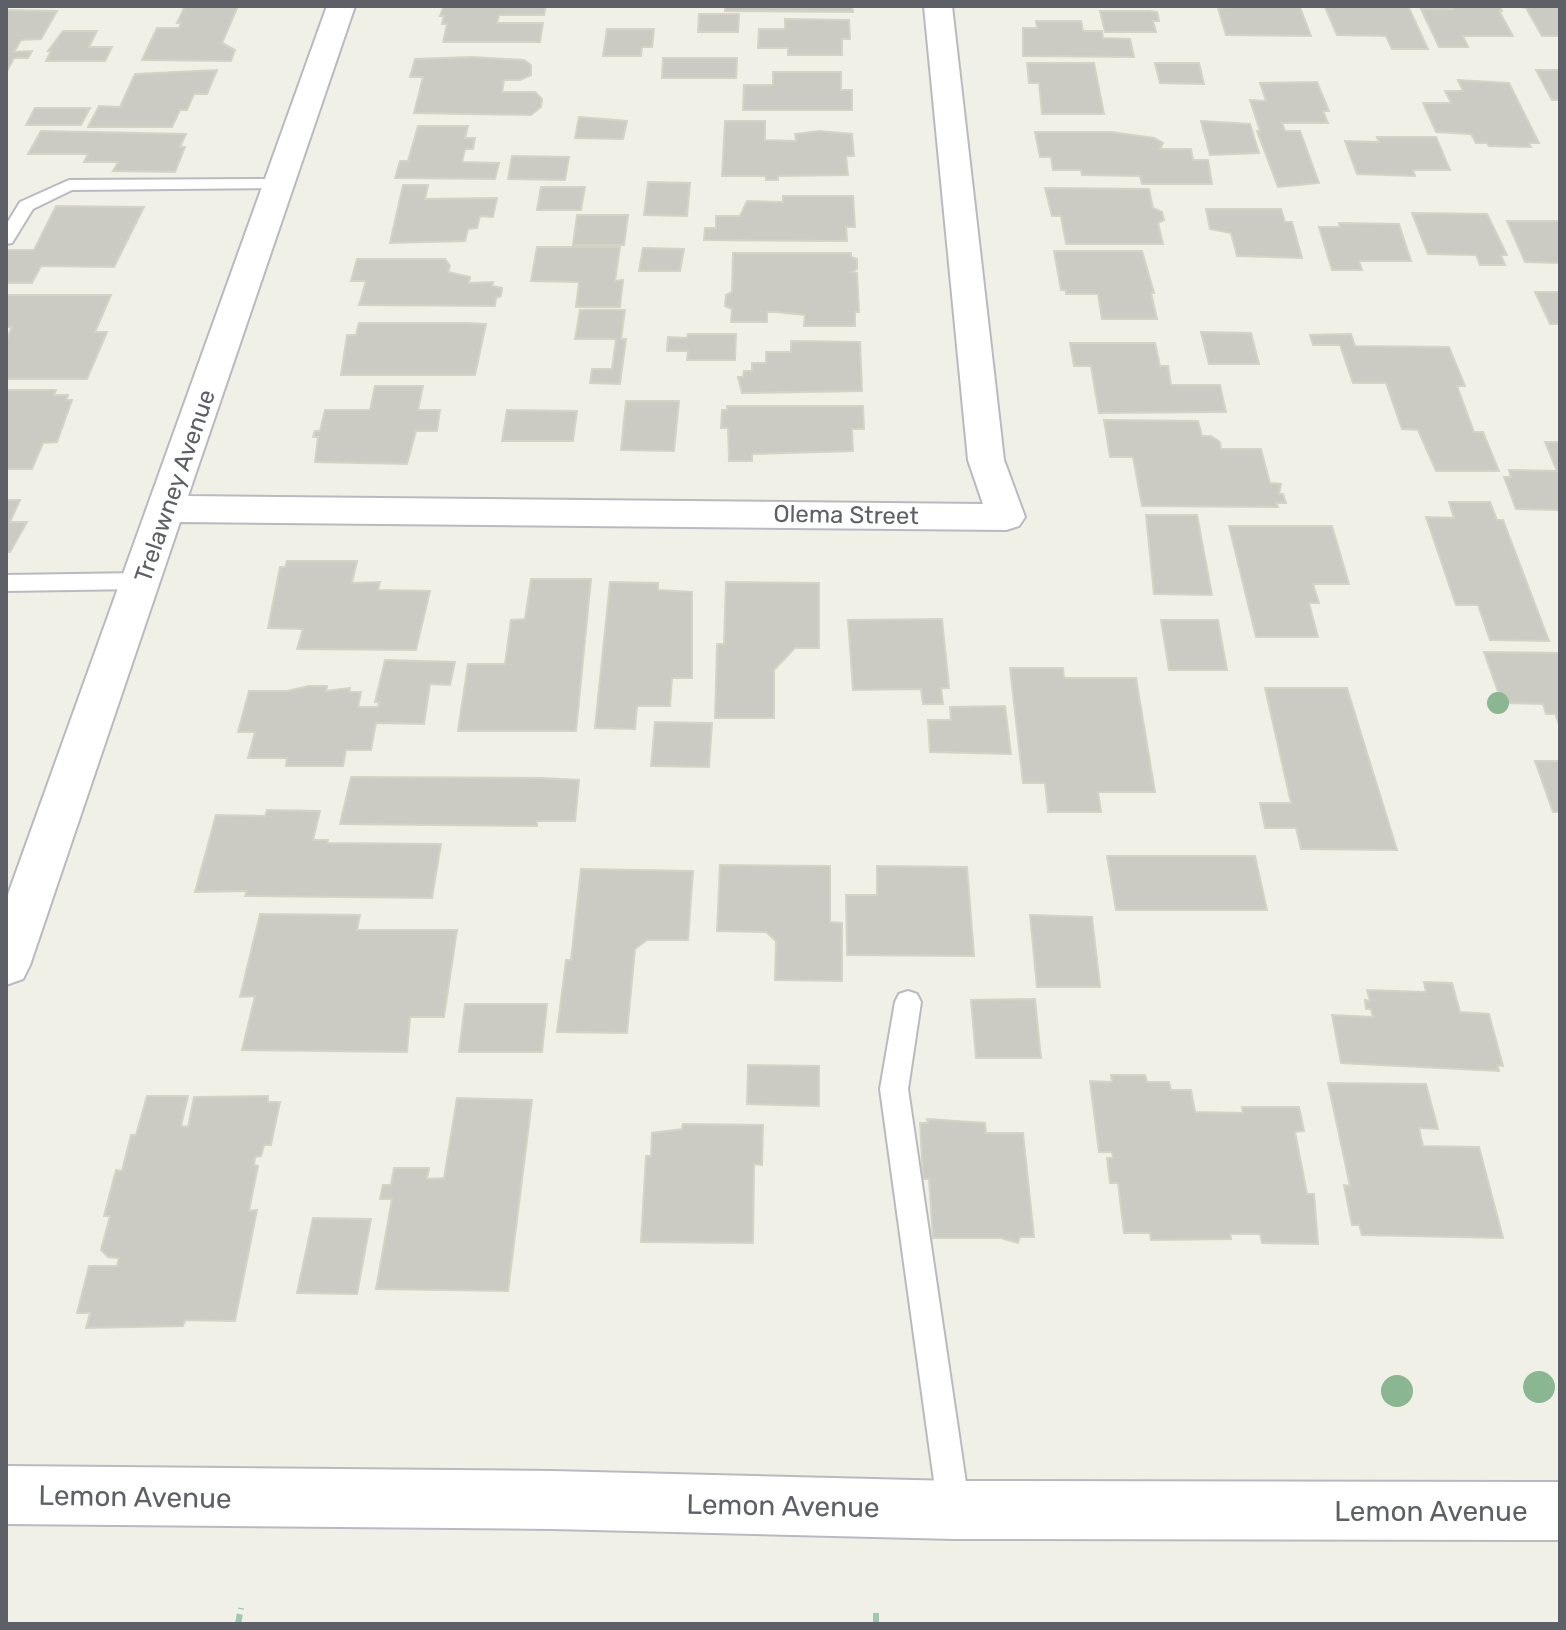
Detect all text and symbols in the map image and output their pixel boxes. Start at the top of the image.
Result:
street label: Trelawney Avenue [129,386,221,586]
street label: Olema Street [773,500,919,530]
street label: Lemon Avenue [38,1479,232,1515]
street label: Lemon Avenue [686,1488,880,1524]
street label: Lemon Avenue [1334,1495,1528,1528]

